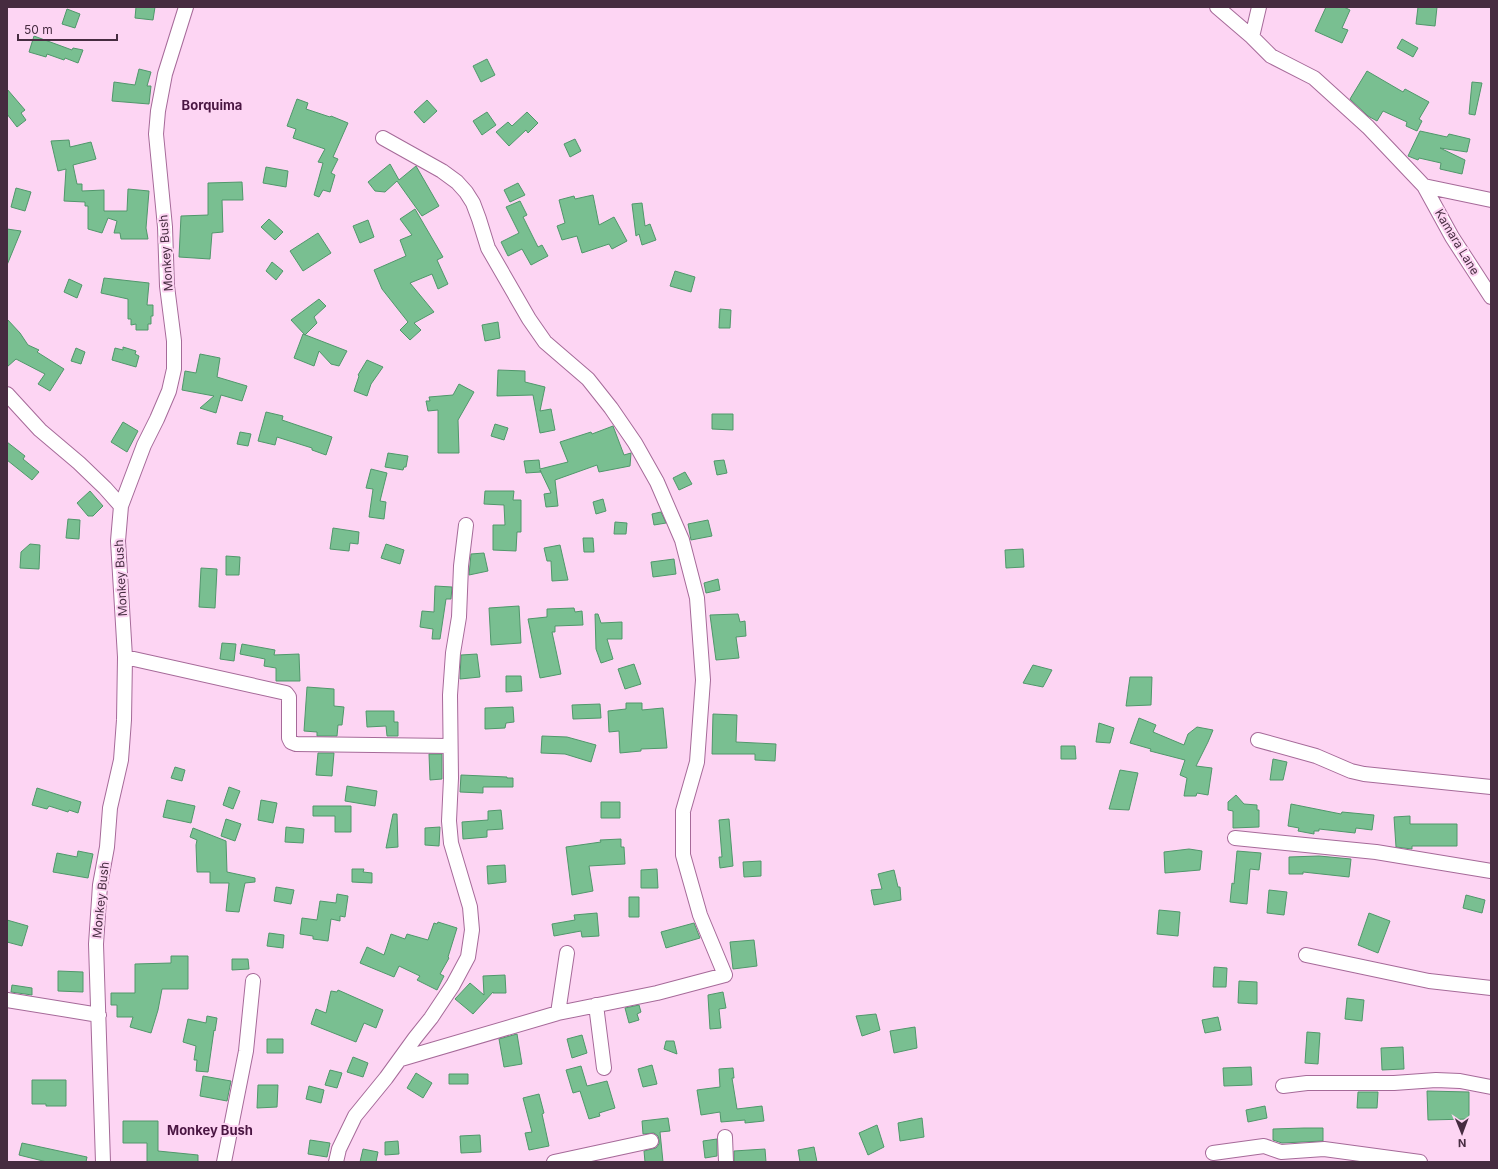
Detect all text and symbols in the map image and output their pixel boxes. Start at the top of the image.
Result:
scale bar [18,16,117,42]
text: 50 m [24,22,53,37]
district label: Borquima [182,97,242,113]
street label: Kamara Lane [1432,206,1483,277]
street label: Monkey Bush [155,214,176,292]
street label: Monkey Bush [111,539,130,617]
street label: Monkey Bush [89,861,112,939]
north arrow [1442,1113,1482,1153]
district label: Monkey Bush [167,1122,253,1138]
text: N [1458,1136,1466,1150]

